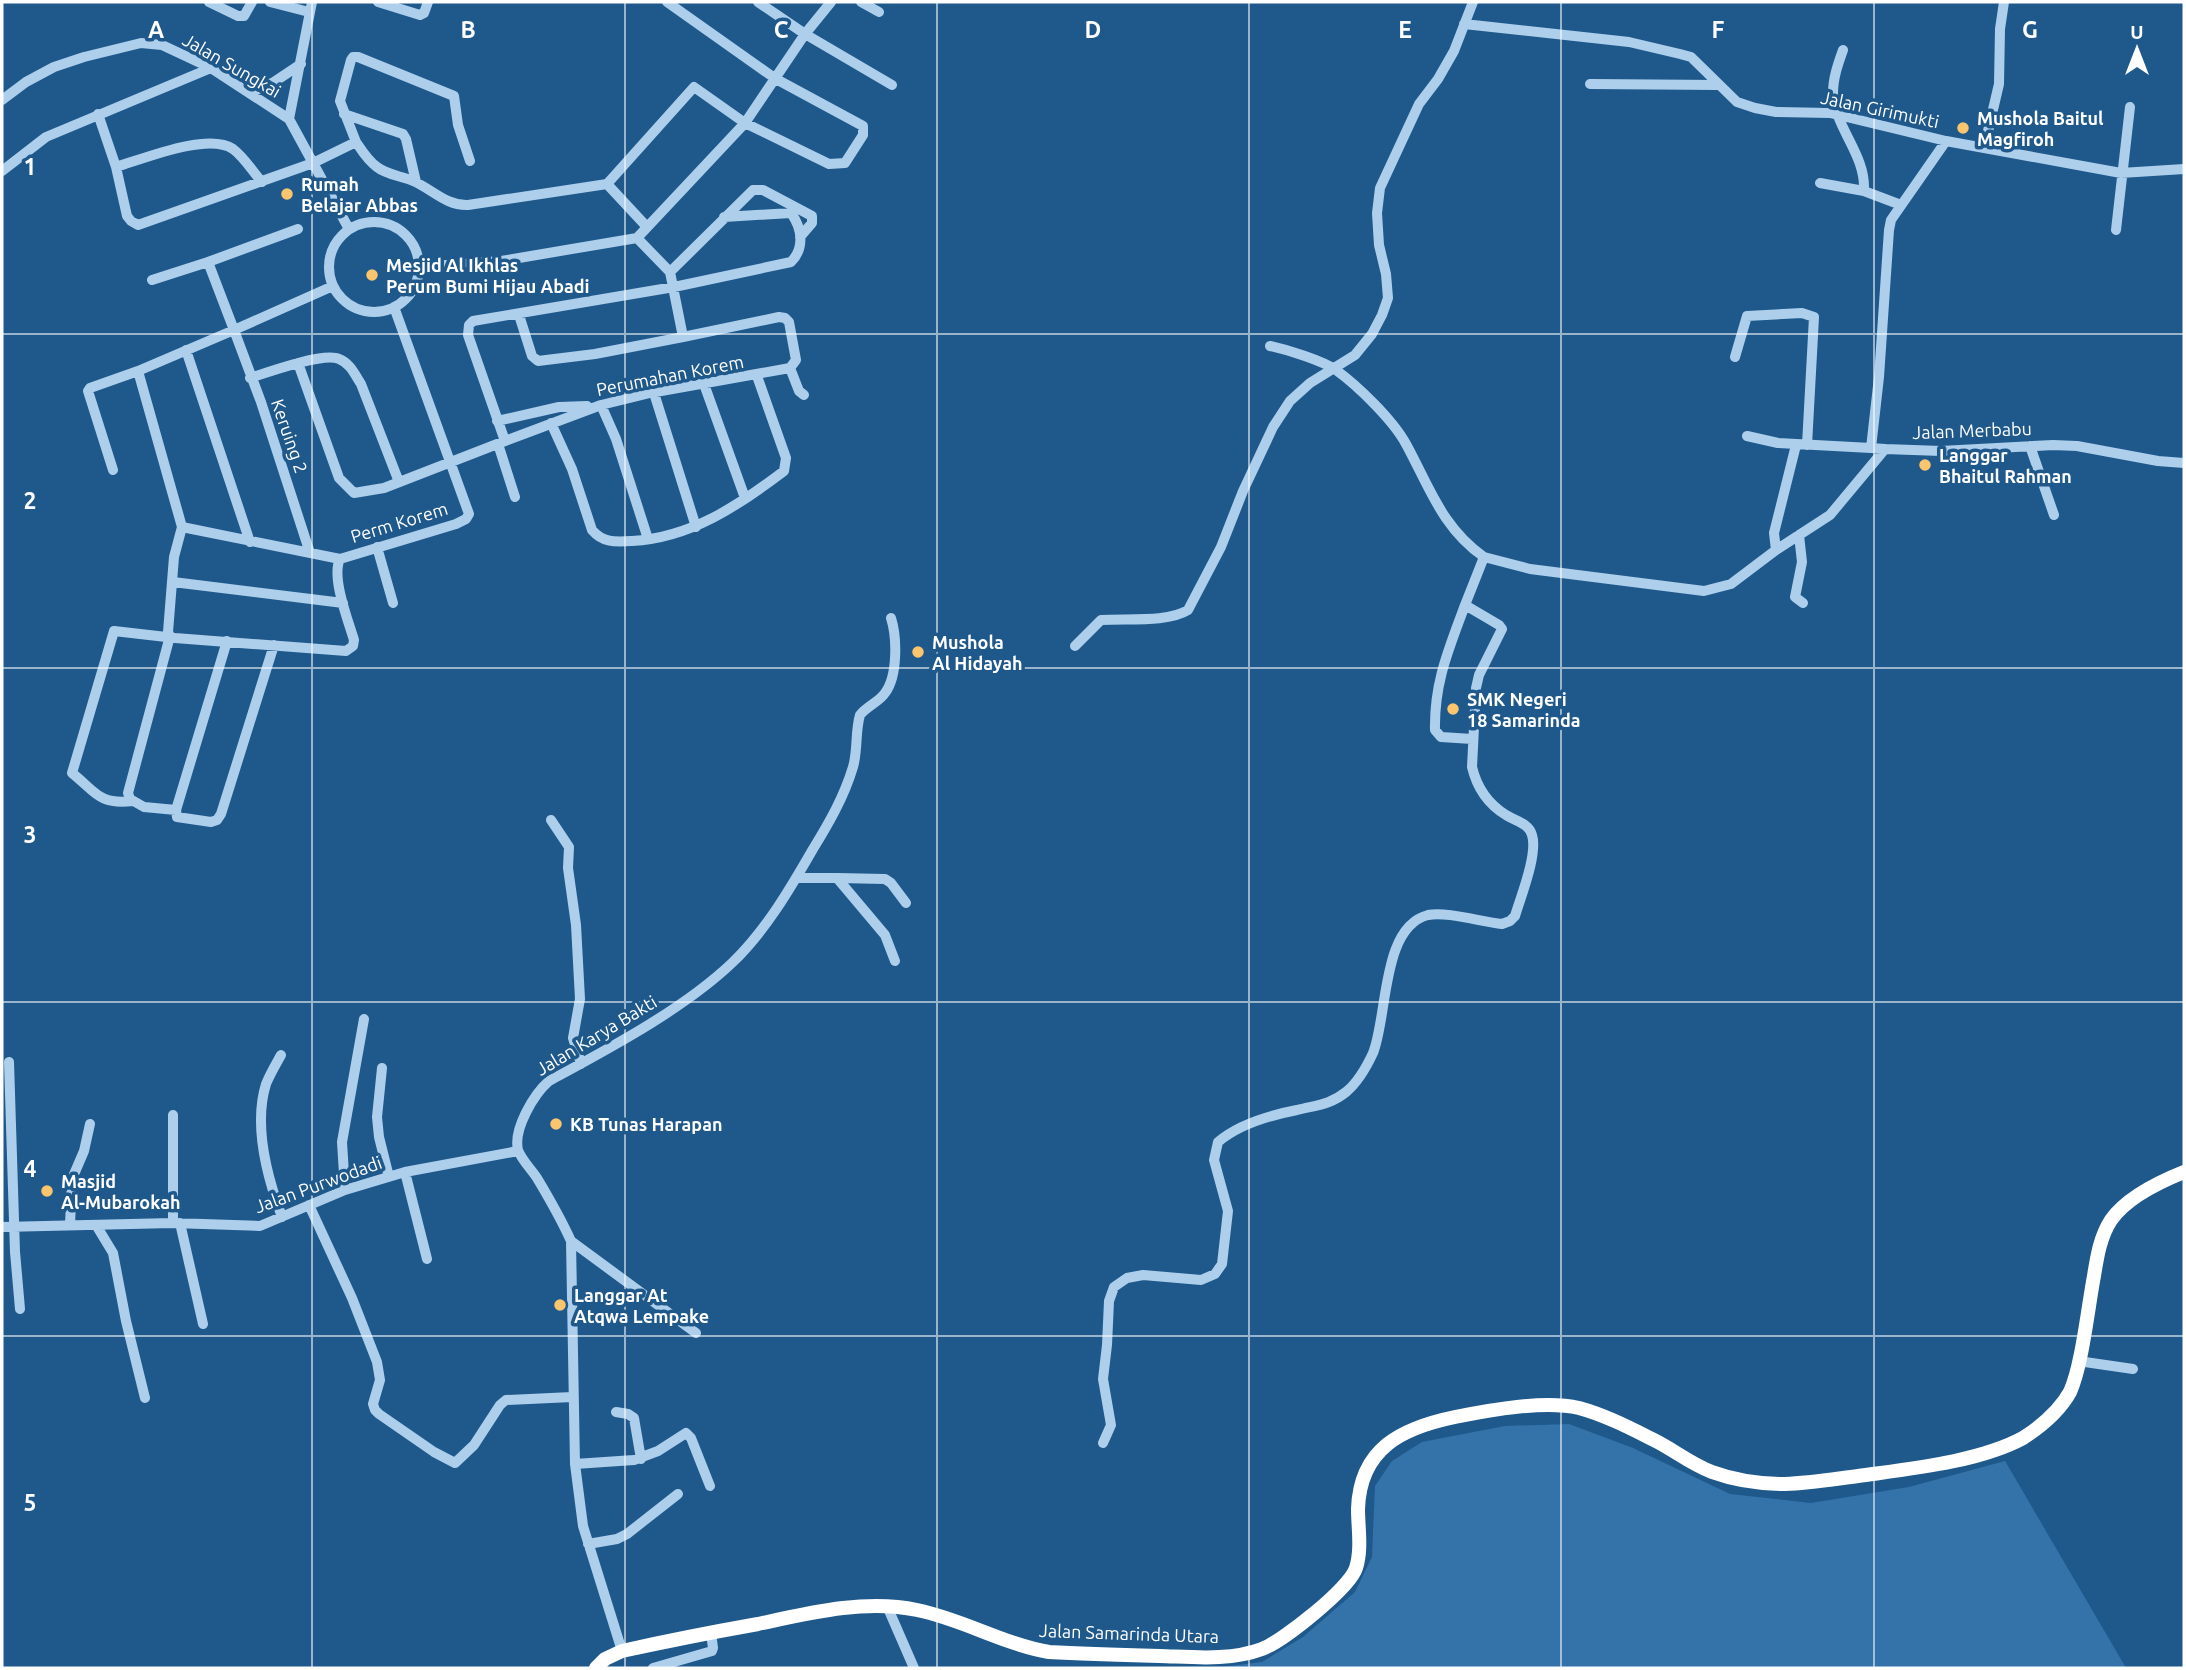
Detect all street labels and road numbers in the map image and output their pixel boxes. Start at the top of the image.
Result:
street label: Jalan Sungkai [180,29,284,101]
street label: Jalan Girimukti [1819,87,1941,131]
street label: Perumahan Korem [595,351,745,399]
street label: Keruing 2 [268,396,312,476]
street label: Jalan Merbabu [1912,418,2032,442]
street label: Perm Korem [348,498,450,546]
street label: Jalan Karya Bakti [532,991,660,1079]
street label: Jalan Purwodadi [252,1152,384,1216]
street label: Jalan Samarinda Utara [1039,1620,1219,1646]

